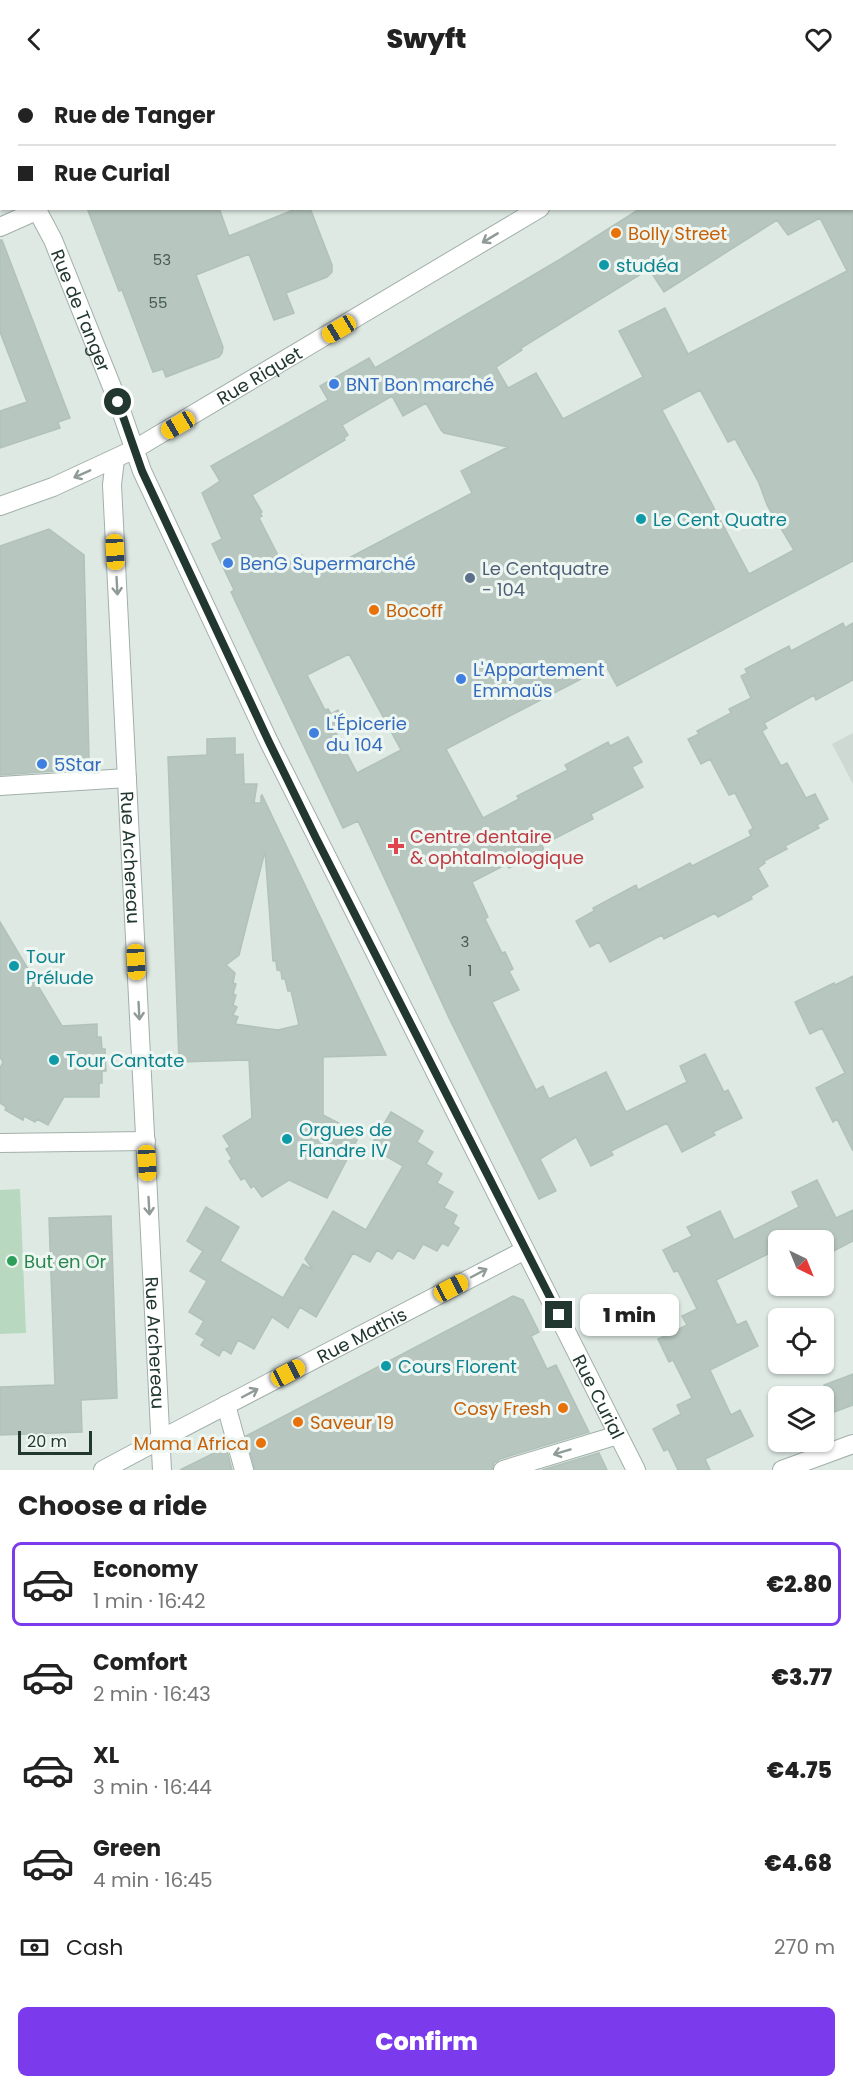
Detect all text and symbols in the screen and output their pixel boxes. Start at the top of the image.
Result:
text: Swyft [387,20,466,57]
icon: back [18,23,51,56]
icon: heart [802,23,835,56]
text: Rue de Tanger [54,100,215,131]
text: Rue Curial [54,158,170,189]
place label: Bolly Street [628,221,727,246]
marker: Bolly Street [609,226,623,240]
one-way arrow [482,233,499,245]
street label: Rue de Tanger [45,245,117,376]
house number: 53 [153,249,171,270]
place label: studéa [616,253,679,278]
marker: studéa [597,258,611,272]
house number: 55 [149,292,167,313]
car [319,312,359,346]
street label: Rue Riquet [212,340,306,410]
place label: BNT Bon marché [346,372,494,397]
marker: BNT Bon marché [327,377,341,391]
route start [104,388,131,415]
car [158,408,198,442]
one-way arrow [73,469,91,481]
place label: Le Cent Quatre [653,507,787,532]
marker: Le Cent Quatre [634,512,648,526]
car [105,534,125,570]
place label: BenG Supermarché [240,551,416,576]
marker: BenG Supermarché [221,556,235,570]
place label: Le Centquatre - 104 [482,556,609,602]
marker: Le Centquatre - 104 [463,571,477,585]
one-way arrow [111,575,122,595]
place label: Bocoff [386,598,443,623]
marker: Bocoff [367,603,381,617]
place label: L'Appartement Emmaüs [473,657,604,703]
marker: L'Appartement Emmaüs [454,672,468,686]
place label: L'Épicerie du 104 [326,711,407,757]
marker: L'Épicerie du 104 [307,726,321,740]
place label: 5Star [54,752,102,777]
marker: 5Star [35,757,49,771]
street label: Rue Archereau [115,791,147,924]
place label: Centre dentaire & ophtalmologique [410,824,584,870]
marker: Centre dentaire & ophtalmologique [387,837,405,855]
house number: 3 [461,931,469,952]
place label: Tour Prélude [26,944,94,990]
car [126,944,146,980]
marker: Tour Prélude [7,959,21,973]
house number: 1 [468,960,472,981]
one-way arrow [133,1001,144,1021]
place label: Tour Cantate [66,1048,184,1073]
marker: Tour Cantate [47,1053,61,1067]
place label: Orgues de Flandre IV [299,1117,392,1163]
marker: Orgues de Flandre IV [280,1132,294,1146]
car [137,1145,157,1181]
one-way arrow [144,1195,155,1215]
north arrow [768,1230,834,1296]
map controls [768,1230,834,1452]
place label: But en Or [24,1249,107,1274]
marker: But en Or [5,1254,19,1268]
one-way arrow [470,1267,488,1279]
car [431,1272,471,1304]
street label: Rue Archereau [140,1276,171,1410]
callout: 1 min [580,1294,679,1336]
street label: Rue Mathis [312,1301,411,1369]
route end [545,1301,572,1328]
text: 1 min [603,1301,656,1329]
button: locate [768,1308,834,1374]
street label: Rue Curial [567,1350,631,1443]
place label: Cours Florent [398,1354,517,1379]
car [268,1357,308,1389]
marker: Cours Florent [379,1359,393,1373]
button: layers [768,1386,834,1452]
one-way arrow [241,1387,259,1398]
place label: Cosy Fresh [453,1396,551,1421]
marker: Cosy Fresh [556,1401,570,1415]
place label: Saveur 19 [310,1410,394,1435]
marker: Saveur 19 [291,1415,305,1429]
scale bar [18,1428,92,1456]
text: 20 m [27,1430,67,1453]
place label: Mama Africa [134,1431,249,1456]
marker: Mama Africa [254,1436,268,1450]
one-way arrow [553,1447,572,1458]
text: Choose a ride [18,1487,207,1524]
text: Economy [93,1554,198,1585]
icon: car [21,1557,75,1611]
text: €2.80 [767,1569,832,1600]
text: 1 min · 16:42 [93,1587,205,1615]
text: Comfort [93,1647,187,1678]
icon: car [21,1650,75,1704]
text: €3.77 [771,1662,832,1693]
text: 2 min · 16:43 [93,1680,211,1708]
text: XL [93,1740,119,1771]
icon: car [21,1743,75,1797]
text: €4.75 [767,1755,832,1786]
text: 3 min · 16:44 [93,1773,212,1801]
text: Green [93,1833,161,1864]
icon: car [21,1836,75,1890]
text: €4.68 [764,1848,832,1879]
text: 4 min · 16:45 [93,1866,213,1894]
icon: cash [18,1931,51,1964]
text: Cash [66,1932,123,1963]
text: 270 m [774,1933,835,1961]
button: Confirm [18,2007,835,2076]

